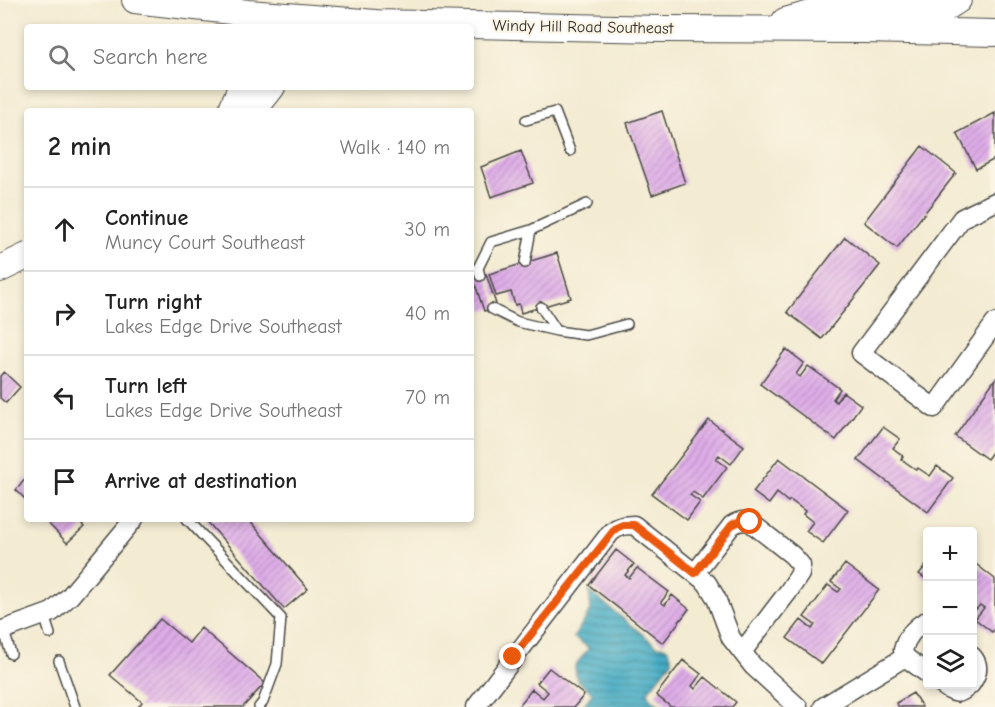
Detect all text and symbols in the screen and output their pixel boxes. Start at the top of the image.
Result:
street label: Windy Hill Road Southeast [492,16,674,38]
search box [24,24,474,90]
icon: search [45,41,78,74]
text: Search here [93,44,208,70]
text: 2 min [48,132,111,162]
text: Walk · 140 m [340,136,450,159]
text: Continue [105,205,188,231]
icon: ahead [48,213,81,246]
text: 30 m [404,218,450,241]
text: Muncy Court Southeast [105,231,304,254]
text: Turn right [105,289,202,315]
icon: right [48,297,81,330]
text: 40 m [405,302,450,325]
text: Lakes Edge Drive Southeast [105,315,342,338]
text: Turn left [105,373,187,399]
icon: left [48,381,81,414]
text: 70 m [405,386,450,409]
text: Lakes Edge Drive Southeast [105,399,342,422]
icon: arrive [48,465,81,498]
text: Arrive at destination [105,468,297,494]
route start [736,508,762,534]
map controls [923,527,977,689]
button: + [923,527,977,581]
button: − [923,581,977,635]
button: layers [923,635,977,689]
route end [499,643,525,669]

